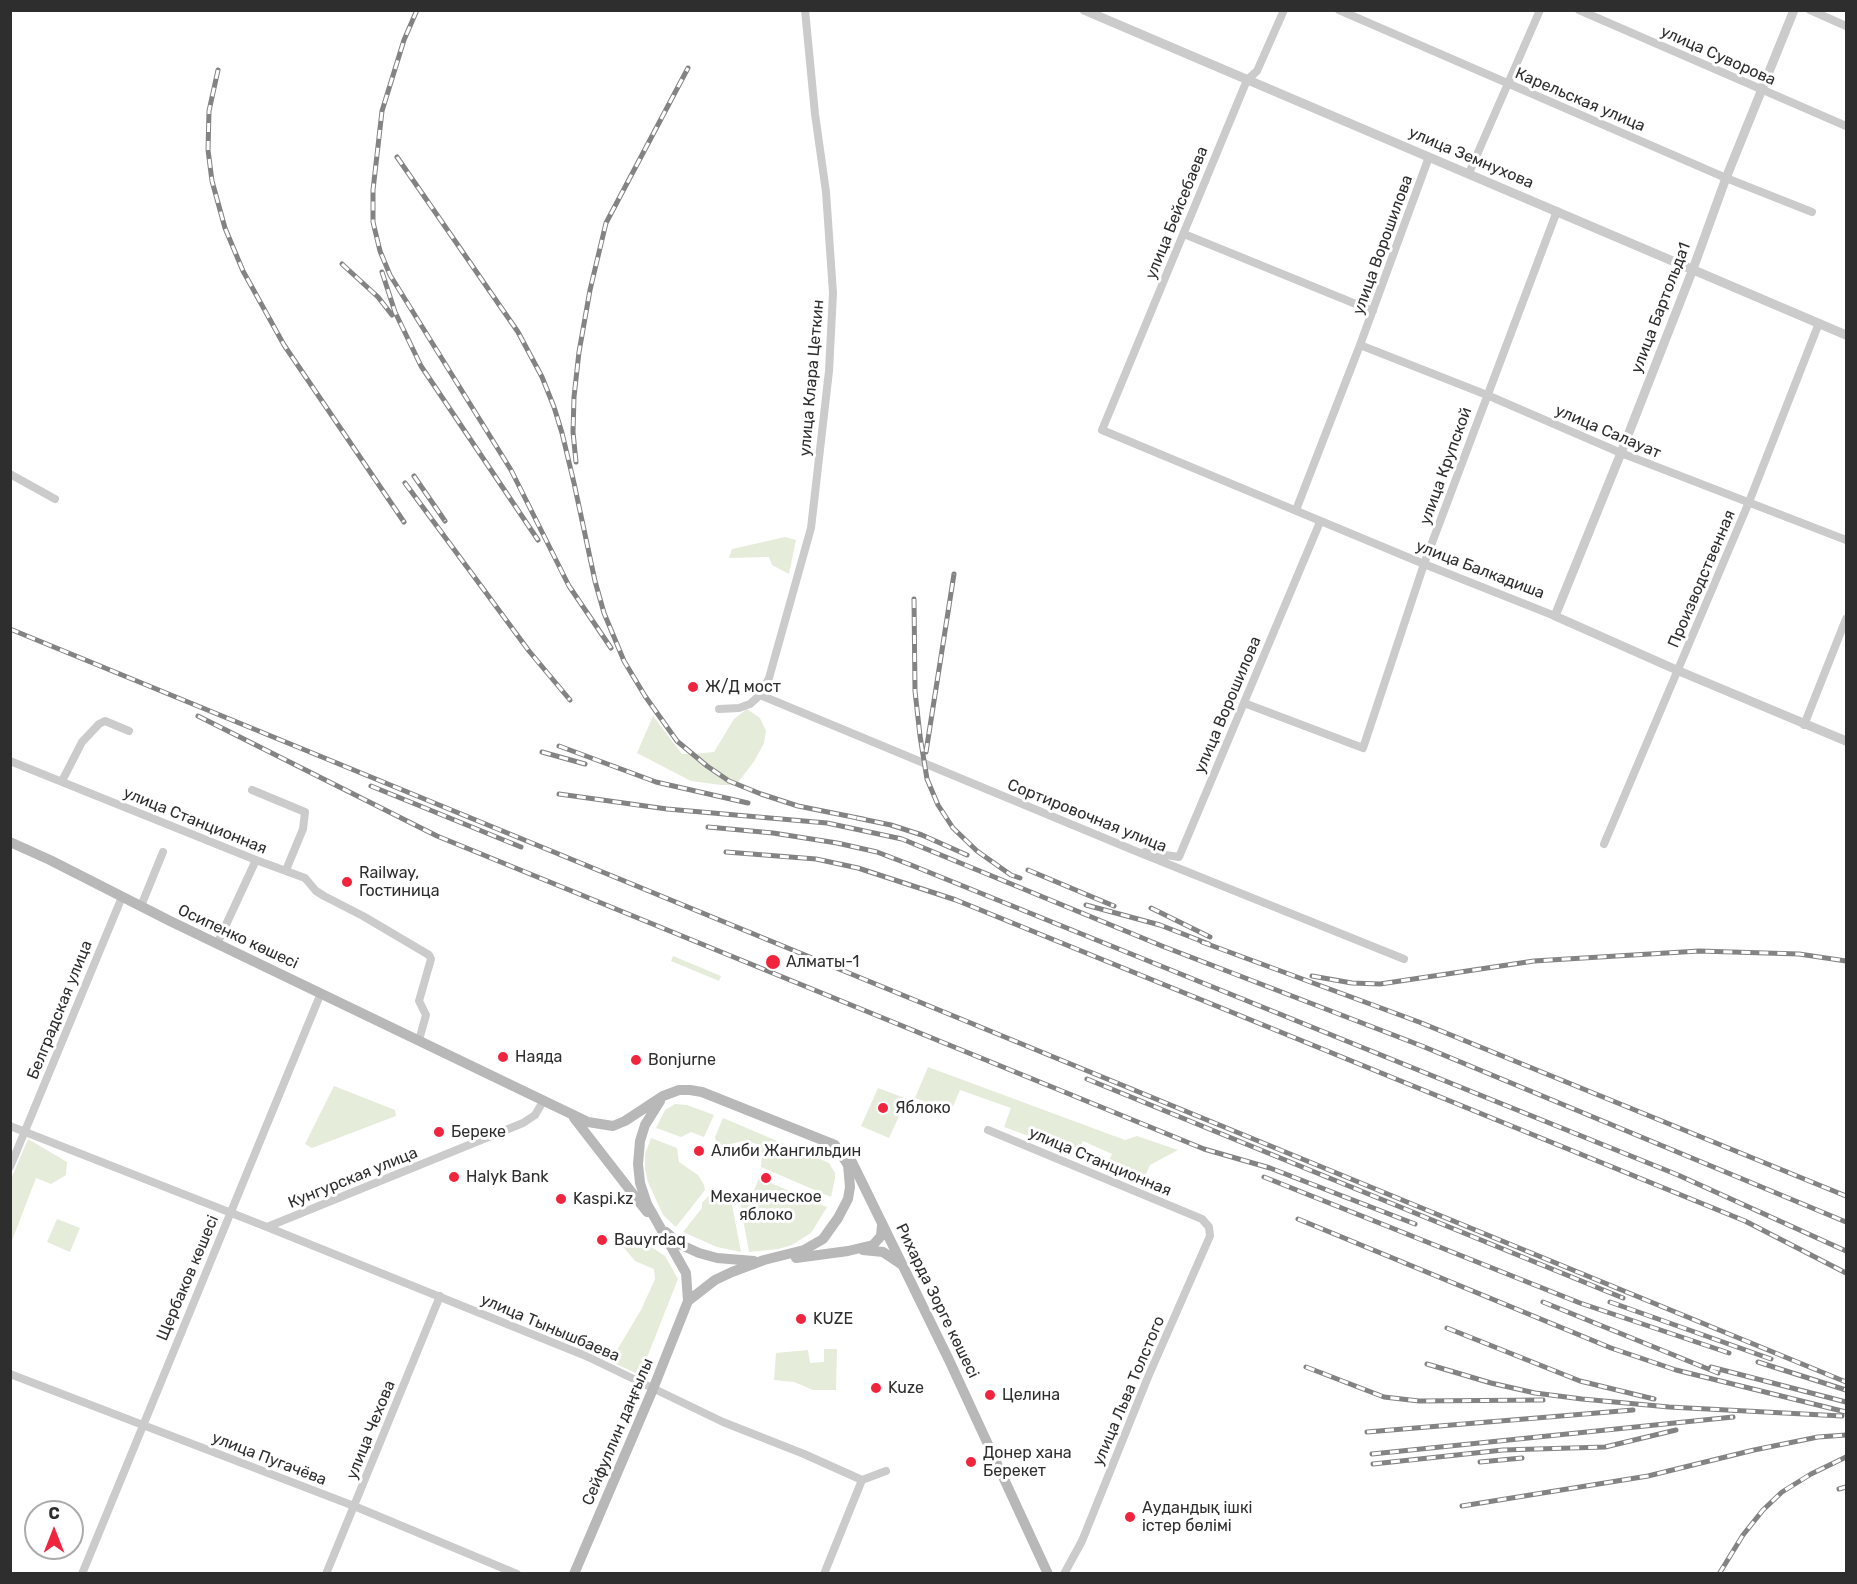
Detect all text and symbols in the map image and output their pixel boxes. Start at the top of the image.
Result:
street label: улица Суворова [1657,22,1779,90]
street label: Карельская улица [1512,64,1648,136]
street label: улица Земнухова [1406,123,1536,193]
street label: улица Бейсебаева [1142,144,1212,282]
street label: улица Ворошилова [1349,173,1417,317]
street label: улица Бартольда1 [1627,240,1695,376]
street label: улица Клара Цеткин [796,299,828,457]
street label: улица Салауат [1552,401,1664,463]
street label: улица Крупской [1416,405,1476,527]
street label: Производственная [1664,507,1740,651]
street label: улица Балкадиша [1413,537,1547,603]
street label: улица Ворошилова [1190,634,1266,776]
place label: Ж/Д мост [705,677,781,697]
marker: Ж/Д мост [686,680,700,694]
street label: Сортировочная улица [1004,775,1170,857]
street label: улица Станционная [120,783,270,859]
place label: Railway, Гостиница [359,863,440,901]
marker: Railway, Гостиница [340,875,354,889]
street label: Осипенко көшесі [175,901,301,973]
street label: Белградская улица [23,938,97,1082]
place label: Алматы-1 [786,952,859,972]
marker: Алматы-1 [764,953,782,971]
place label: Наяда [515,1047,562,1067]
marker: Наяда [496,1050,510,1064]
place label: Bonjurne [648,1050,716,1070]
marker: Bonjurne [629,1053,643,1067]
place label: Яблоко [895,1098,951,1118]
marker: Яблоко [876,1101,890,1115]
place label: Береке [451,1122,506,1142]
street label: улица Станционная [1026,1123,1174,1201]
marker: Береке [432,1125,446,1139]
place label: Алиби Жангильдин [711,1141,861,1161]
street label: Кунгурская улица [285,1143,421,1213]
marker: Алиби Жангильдин [692,1144,706,1158]
place label: Halyk Bank [466,1167,549,1187]
marker: Halyk Bank [447,1170,461,1184]
marker: Механическое яблоко [759,1171,773,1185]
place label: Механическое яблоко [710,1187,822,1225]
place label: Kaspi.kz [573,1189,633,1209]
marker: Kaspi.kz [554,1192,568,1206]
street label: Щербаков көшесі [153,1212,223,1344]
street label: Рихарда Зорге көшесі [891,1221,983,1381]
place label: Bauyrdaq [614,1230,686,1250]
marker: Bauyrdaq [595,1233,609,1247]
street label: улица Тынышбаева [478,1290,622,1366]
place label: KUZE [813,1309,853,1329]
marker: KUZE [794,1312,808,1326]
street label: улица Льва Толстого [1089,1313,1169,1469]
street label: Сейфуллин даңғылы [578,1356,658,1508]
street label: улица Чехова [342,1378,400,1482]
place label: Kuze [888,1378,924,1398]
marker: Kuze [869,1381,883,1395]
place label: Целина [1002,1385,1060,1405]
marker: Целина [983,1388,997,1402]
street label: улица Пугачёва [209,1428,329,1490]
place label: Донер хана Берекет [983,1443,1072,1481]
marker: Донер хана Берекет [964,1455,978,1469]
place label: Аудандық ішкі істер бөлімі [1142,1498,1252,1536]
north arrow [24,1500,84,1560]
text: С [48,1504,60,1523]
marker: Аудандық ішкі істер бөлімі [1123,1510,1137,1524]

